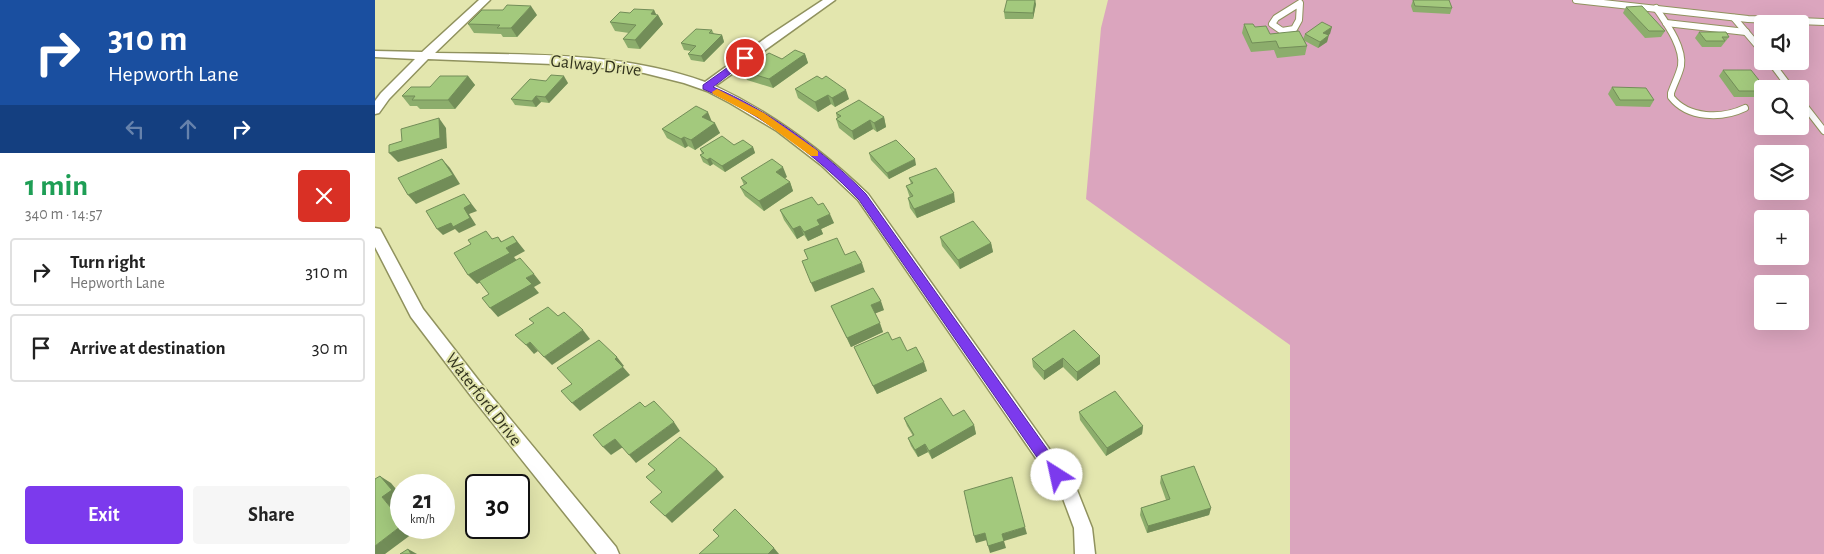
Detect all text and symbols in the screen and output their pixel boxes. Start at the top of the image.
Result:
map controls [1754,15,1809,330]
button: sound [1754,15,1809,70]
icon: right [25,20,90,85]
text: 310 m [108,22,187,57]
pin [724,37,766,79]
icon: arrive [731,44,759,72]
street label: Galway Drive [550,52,642,80]
text: Hepworth Lane [108,63,239,85]
button: search [1754,80,1809,135]
icon: left [121,115,149,143]
icon: ahead [174,115,202,143]
icon: right [227,115,255,143]
button: layers [1754,145,1809,200]
button: close [298,170,350,222]
text: 1 min [25,171,88,201]
text: 340 m · 14:57 [25,206,102,222]
button: + [1754,210,1809,265]
text: Turn right [70,253,145,272]
icon: right [27,258,55,286]
text: 310 m [305,263,348,282]
text: Hepworth Lane [70,275,165,291]
button: − [1754,275,1809,330]
icon: arrive [27,334,55,362]
text: Arrive at destination [70,339,226,358]
text: 30 m [312,339,348,358]
street label: Waterford Drive [442,350,525,449]
position arrow [1030,448,1082,500]
speed limit sign: 30 [465,474,530,539]
button: Exit [25,486,183,544]
button: Share [193,486,350,544]
text: 21 [412,488,433,513]
text: km/h [410,513,435,525]

